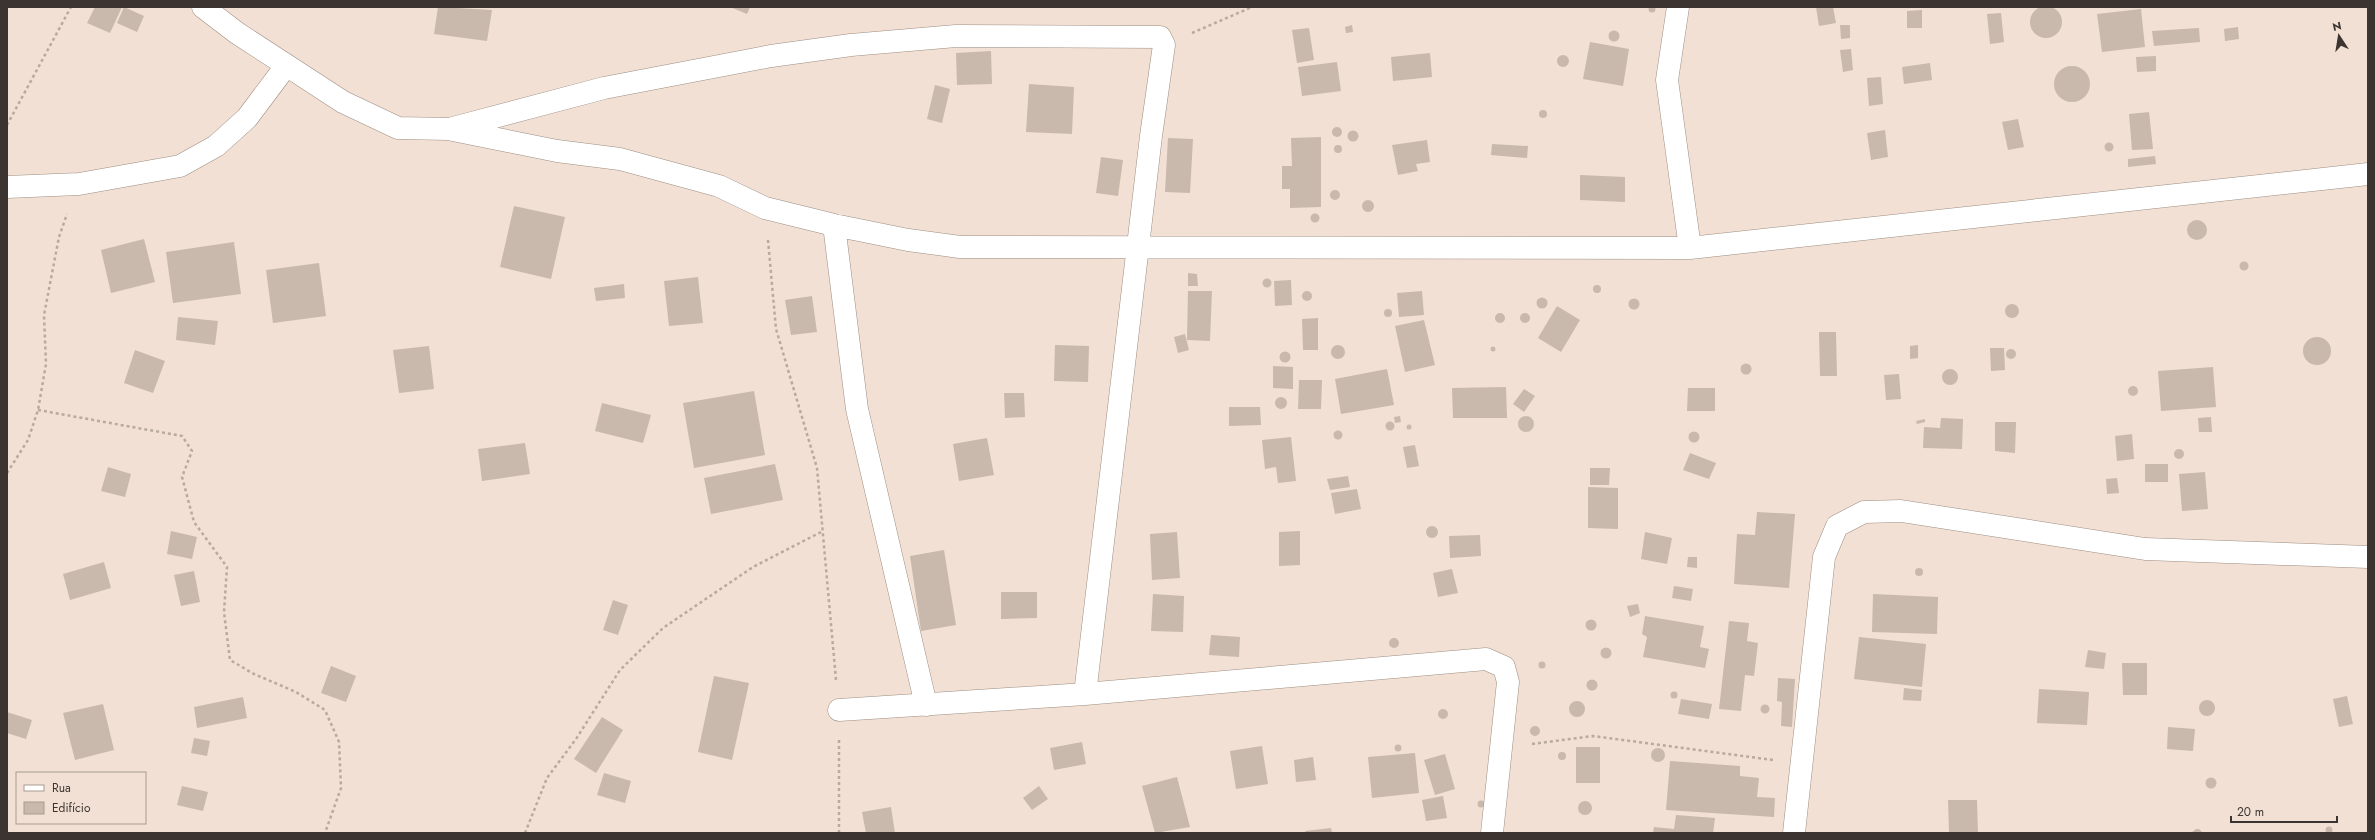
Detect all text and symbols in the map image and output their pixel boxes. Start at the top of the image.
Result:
north arrow [2319,16,2359,56]
text: N [2331,17,2343,35]
legend [16,772,146,824]
text: Rua [52,779,71,797]
scale bar [2231,798,2337,824]
text: Edifício [52,799,91,817]
text: 20 m [2237,803,2264,821]

